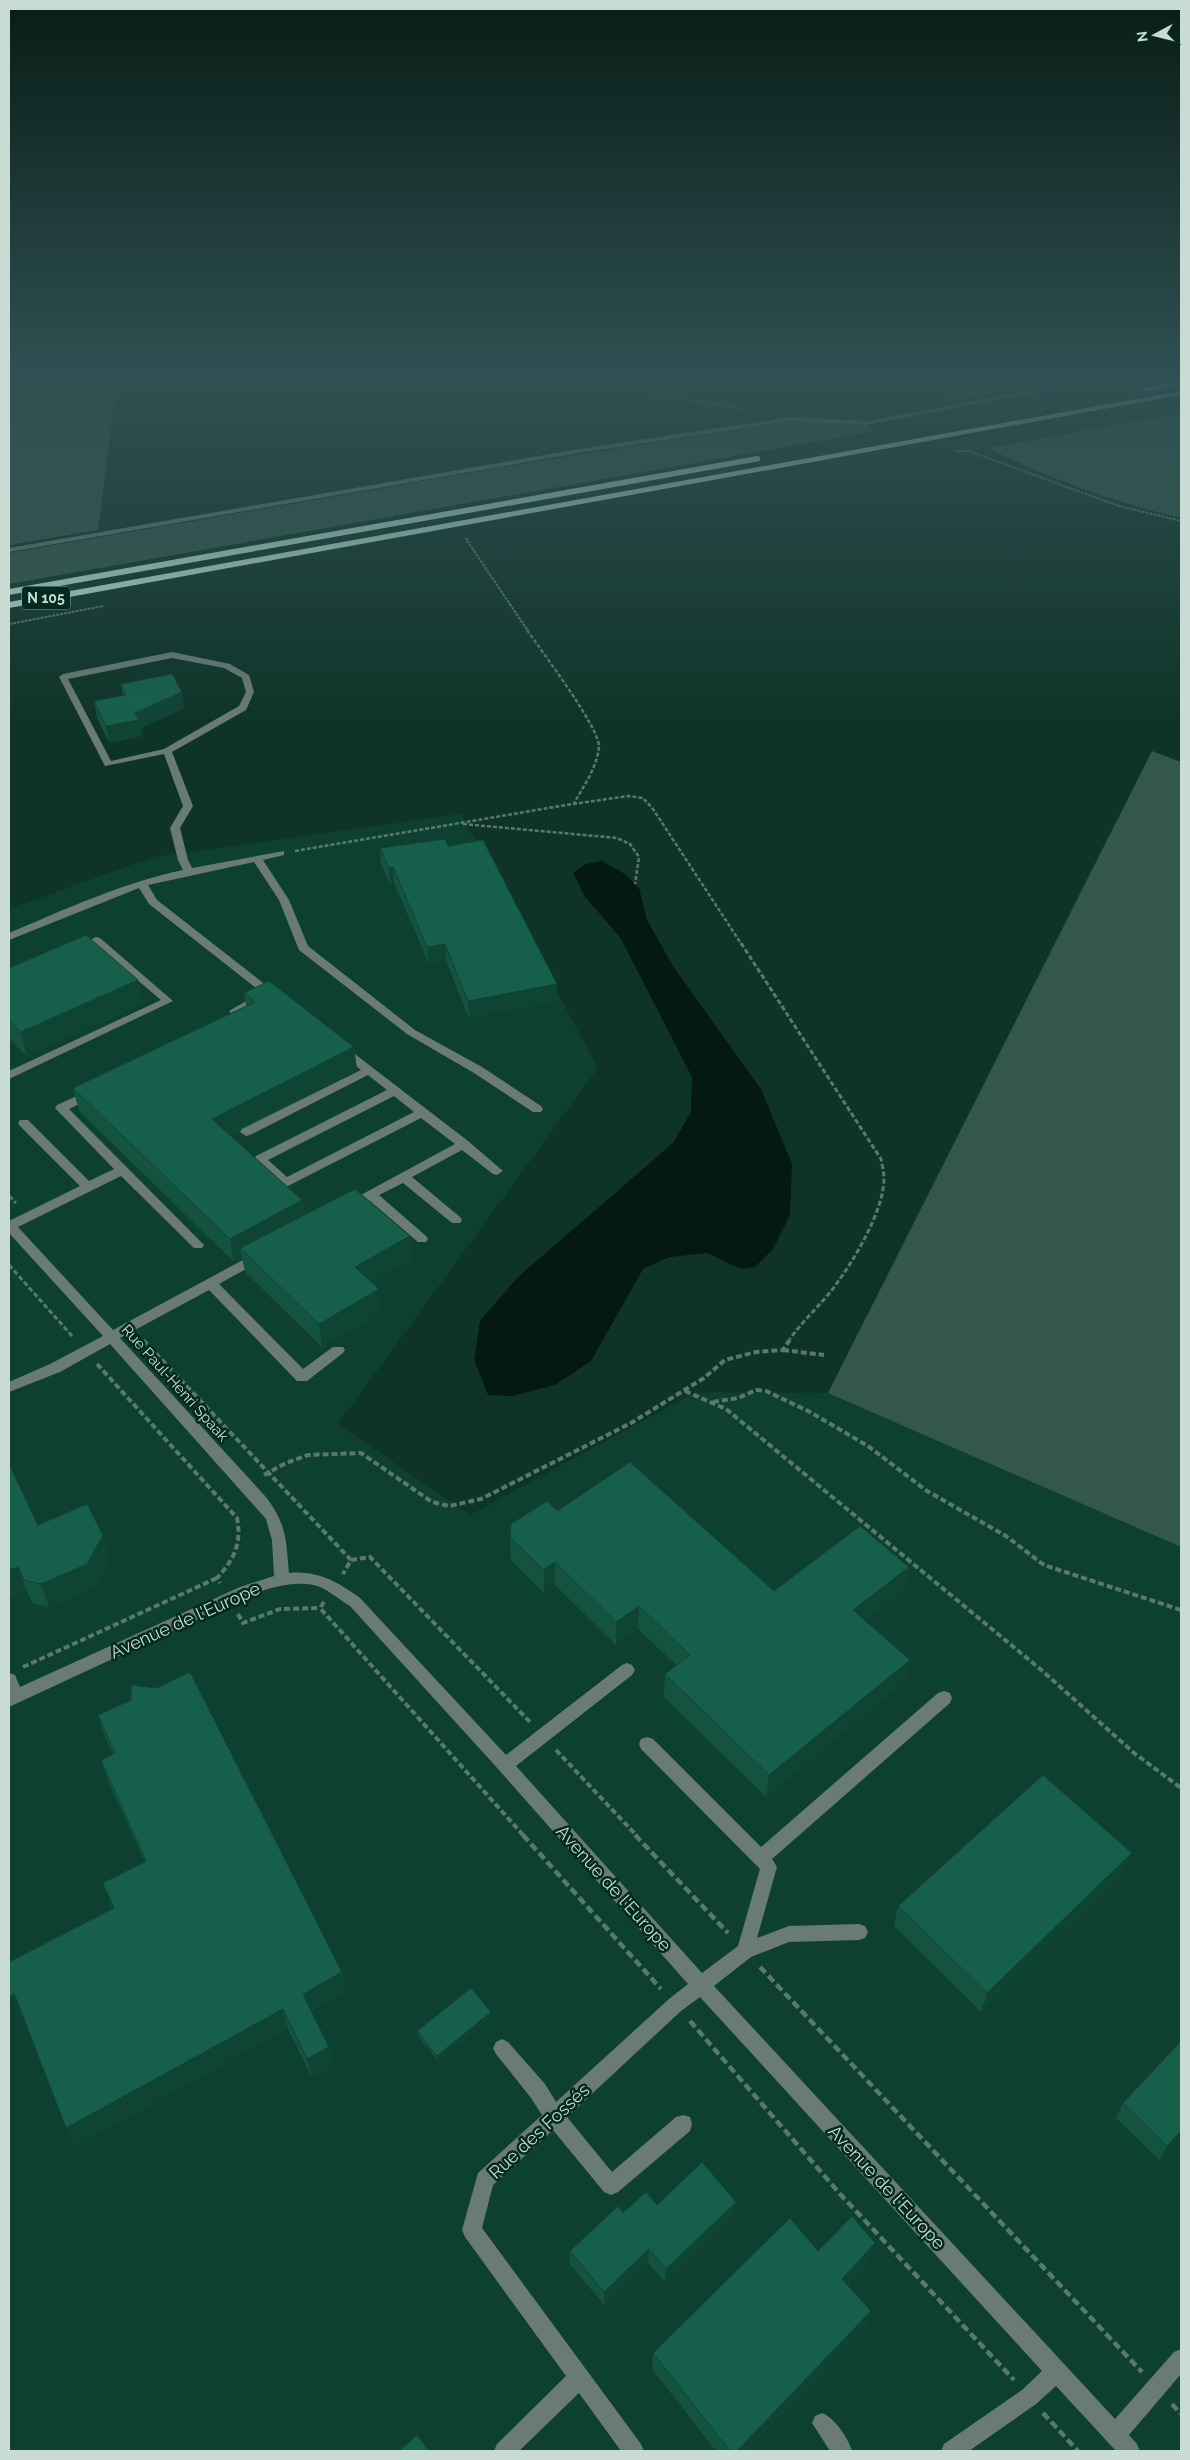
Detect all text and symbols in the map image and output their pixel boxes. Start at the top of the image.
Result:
north arrow [1130,10,1180,60]
text: N [1134,30,1151,43]
road number: N 105 [22,586,70,610]
street label: Rue Paul-Henri Spaak [118,1321,232,1445]
street label: Avenue de l'Europe [107,1577,264,1663]
street label: Avenue de l'Europe [552,1821,676,1956]
street label: Rue des Fossés [484,2079,594,2183]
street label: Avenue de l'Europe [824,2121,950,2254]

